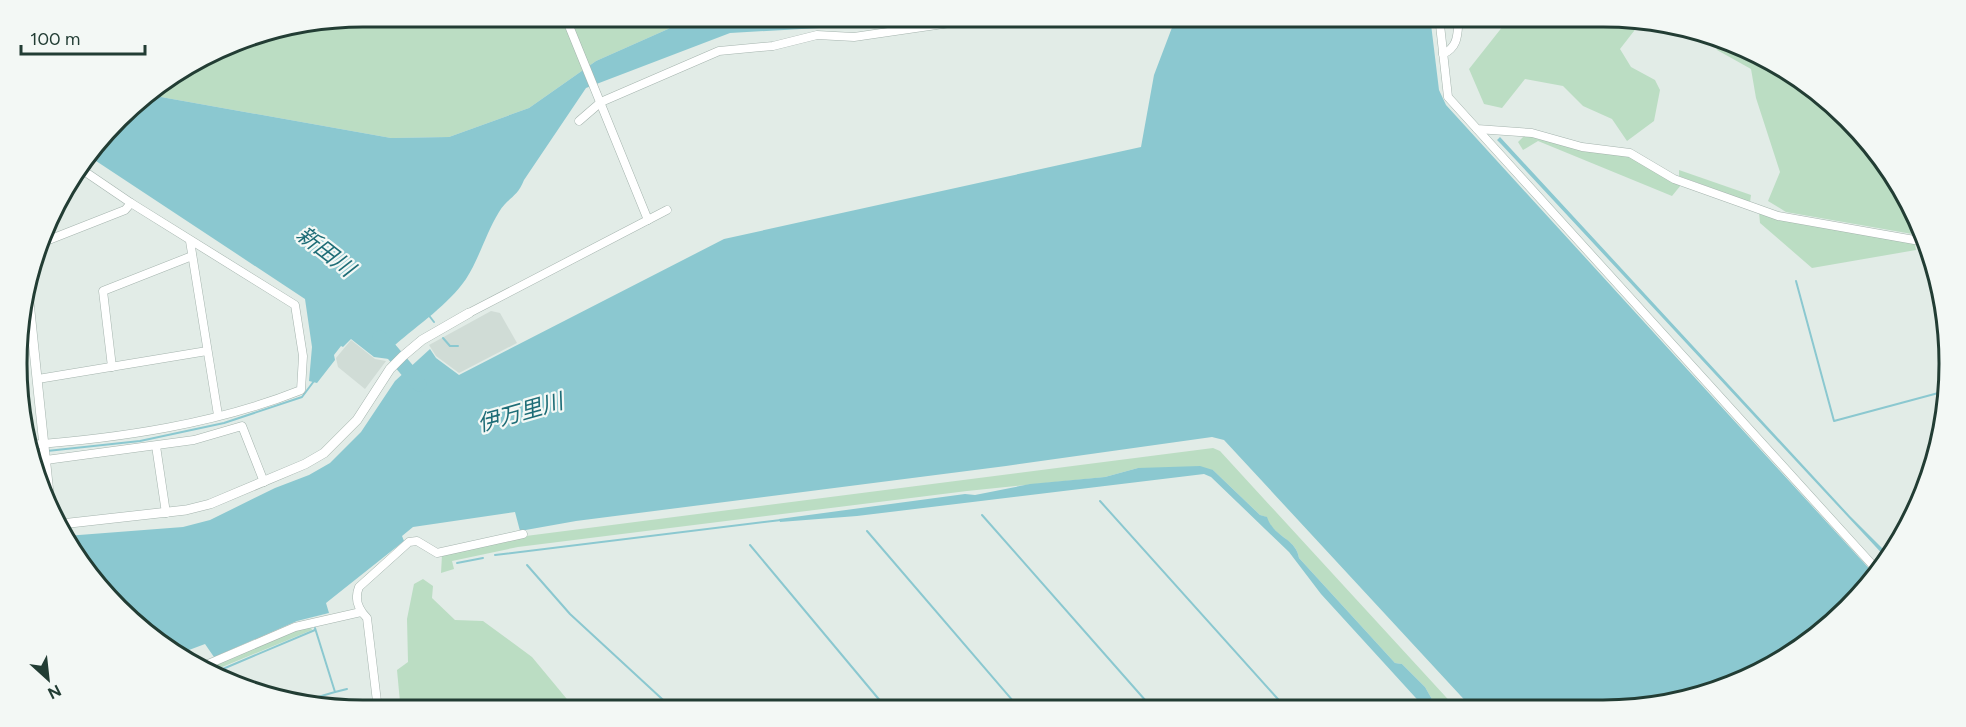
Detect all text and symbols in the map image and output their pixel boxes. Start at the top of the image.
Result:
scale bar [21,18,146,56]
text: 100 m [30,28,80,50]
water label: 新田川 [291,220,362,284]
water label: 伊万里川 [474,387,568,438]
north arrow [18,649,78,709]
text: N [45,681,64,703]

